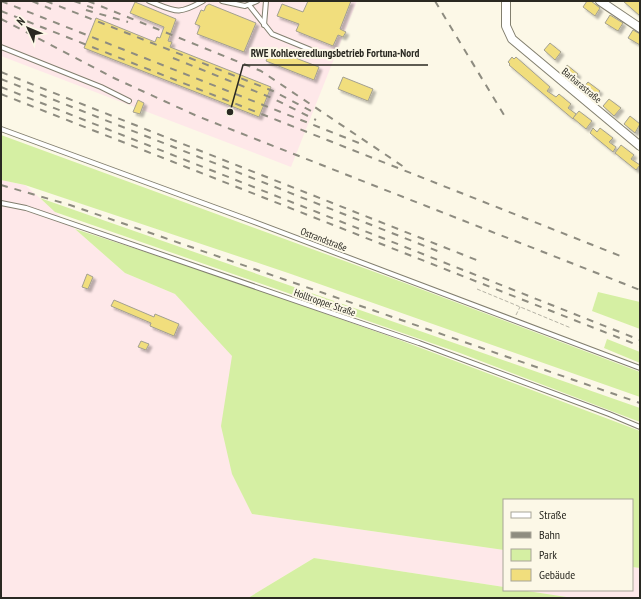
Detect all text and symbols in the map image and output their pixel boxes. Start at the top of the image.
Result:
north arrow [8,8,48,48]
text: N [14,14,28,28]
callout: RWE Kohleveredlungsbetrieb Fortuna-Nord [243,42,428,65]
text: RWE Kohleveredlungsbetrieb Fortuna-Nord [251,46,419,60]
street label: Barbarastraße [559,65,604,106]
street label: Ostrandstraße [299,225,349,254]
street label: Holltropper Straße [292,286,358,319]
legend [503,499,633,591]
text: Straße [539,507,566,522]
text: Bahn [539,527,560,542]
text: Park [539,547,557,562]
text: Gebäude [539,567,575,582]

